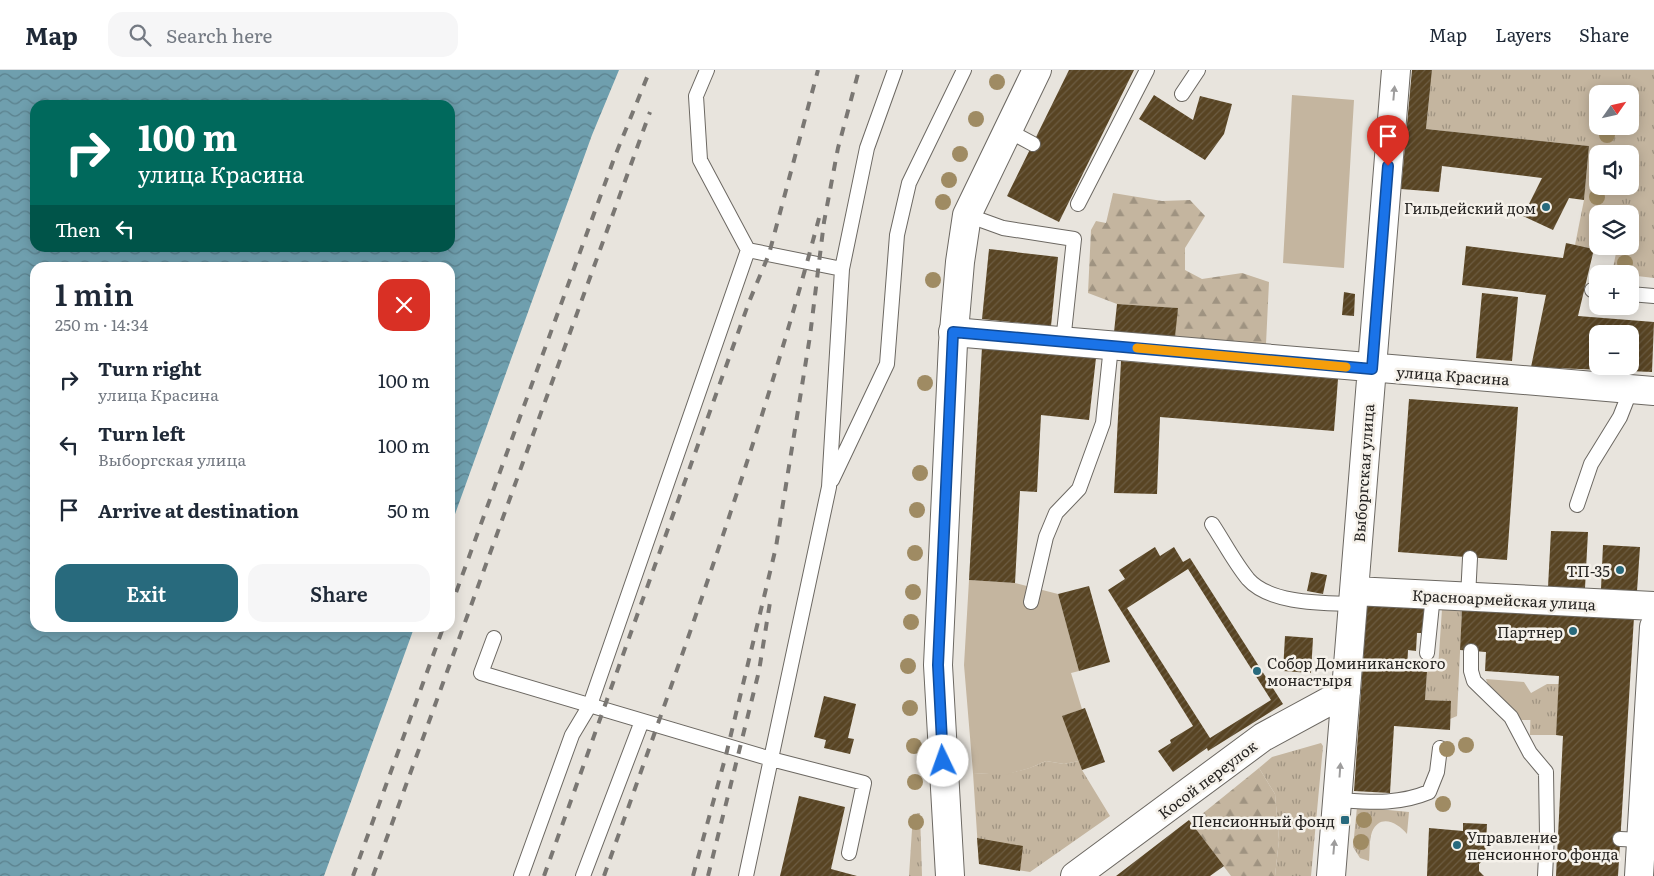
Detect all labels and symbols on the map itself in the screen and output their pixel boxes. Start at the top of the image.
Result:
one-way arrow [1390,85,1398,101]
north arrow [1589,85,1639,135]
pin [1367,115,1409,166]
place label: Гильдейский дом [1404,196,1536,219]
marker: Гильдейский дом [1540,201,1552,213]
street label: улица Красина [1396,360,1511,390]
street label: Выборгская улица [1347,402,1379,543]
place label: ТП-35 [1566,559,1610,582]
marker: ТП-35 [1614,564,1626,576]
street label: Красноармейская улица [1411,583,1597,615]
place label: Партнер [1497,620,1563,643]
marker: Партнер [1567,625,1579,637]
place label: Собор Доминиканского монастыря [1267,651,1446,691]
marker: Собор Доминиканского монастыря [1251,665,1263,677]
position arrow [916,734,968,786]
street label: Косой переулок [1153,734,1262,824]
one-way arrow [1336,762,1344,778]
place label: Пенсионный фонд [1192,809,1335,832]
marker: Пенсионный фонд [1339,814,1351,826]
place label: Управление пенсионного фонда [1467,825,1619,865]
one-way arrow [1330,839,1338,855]
marker: Управление пенсионного фонда [1451,839,1463,851]

